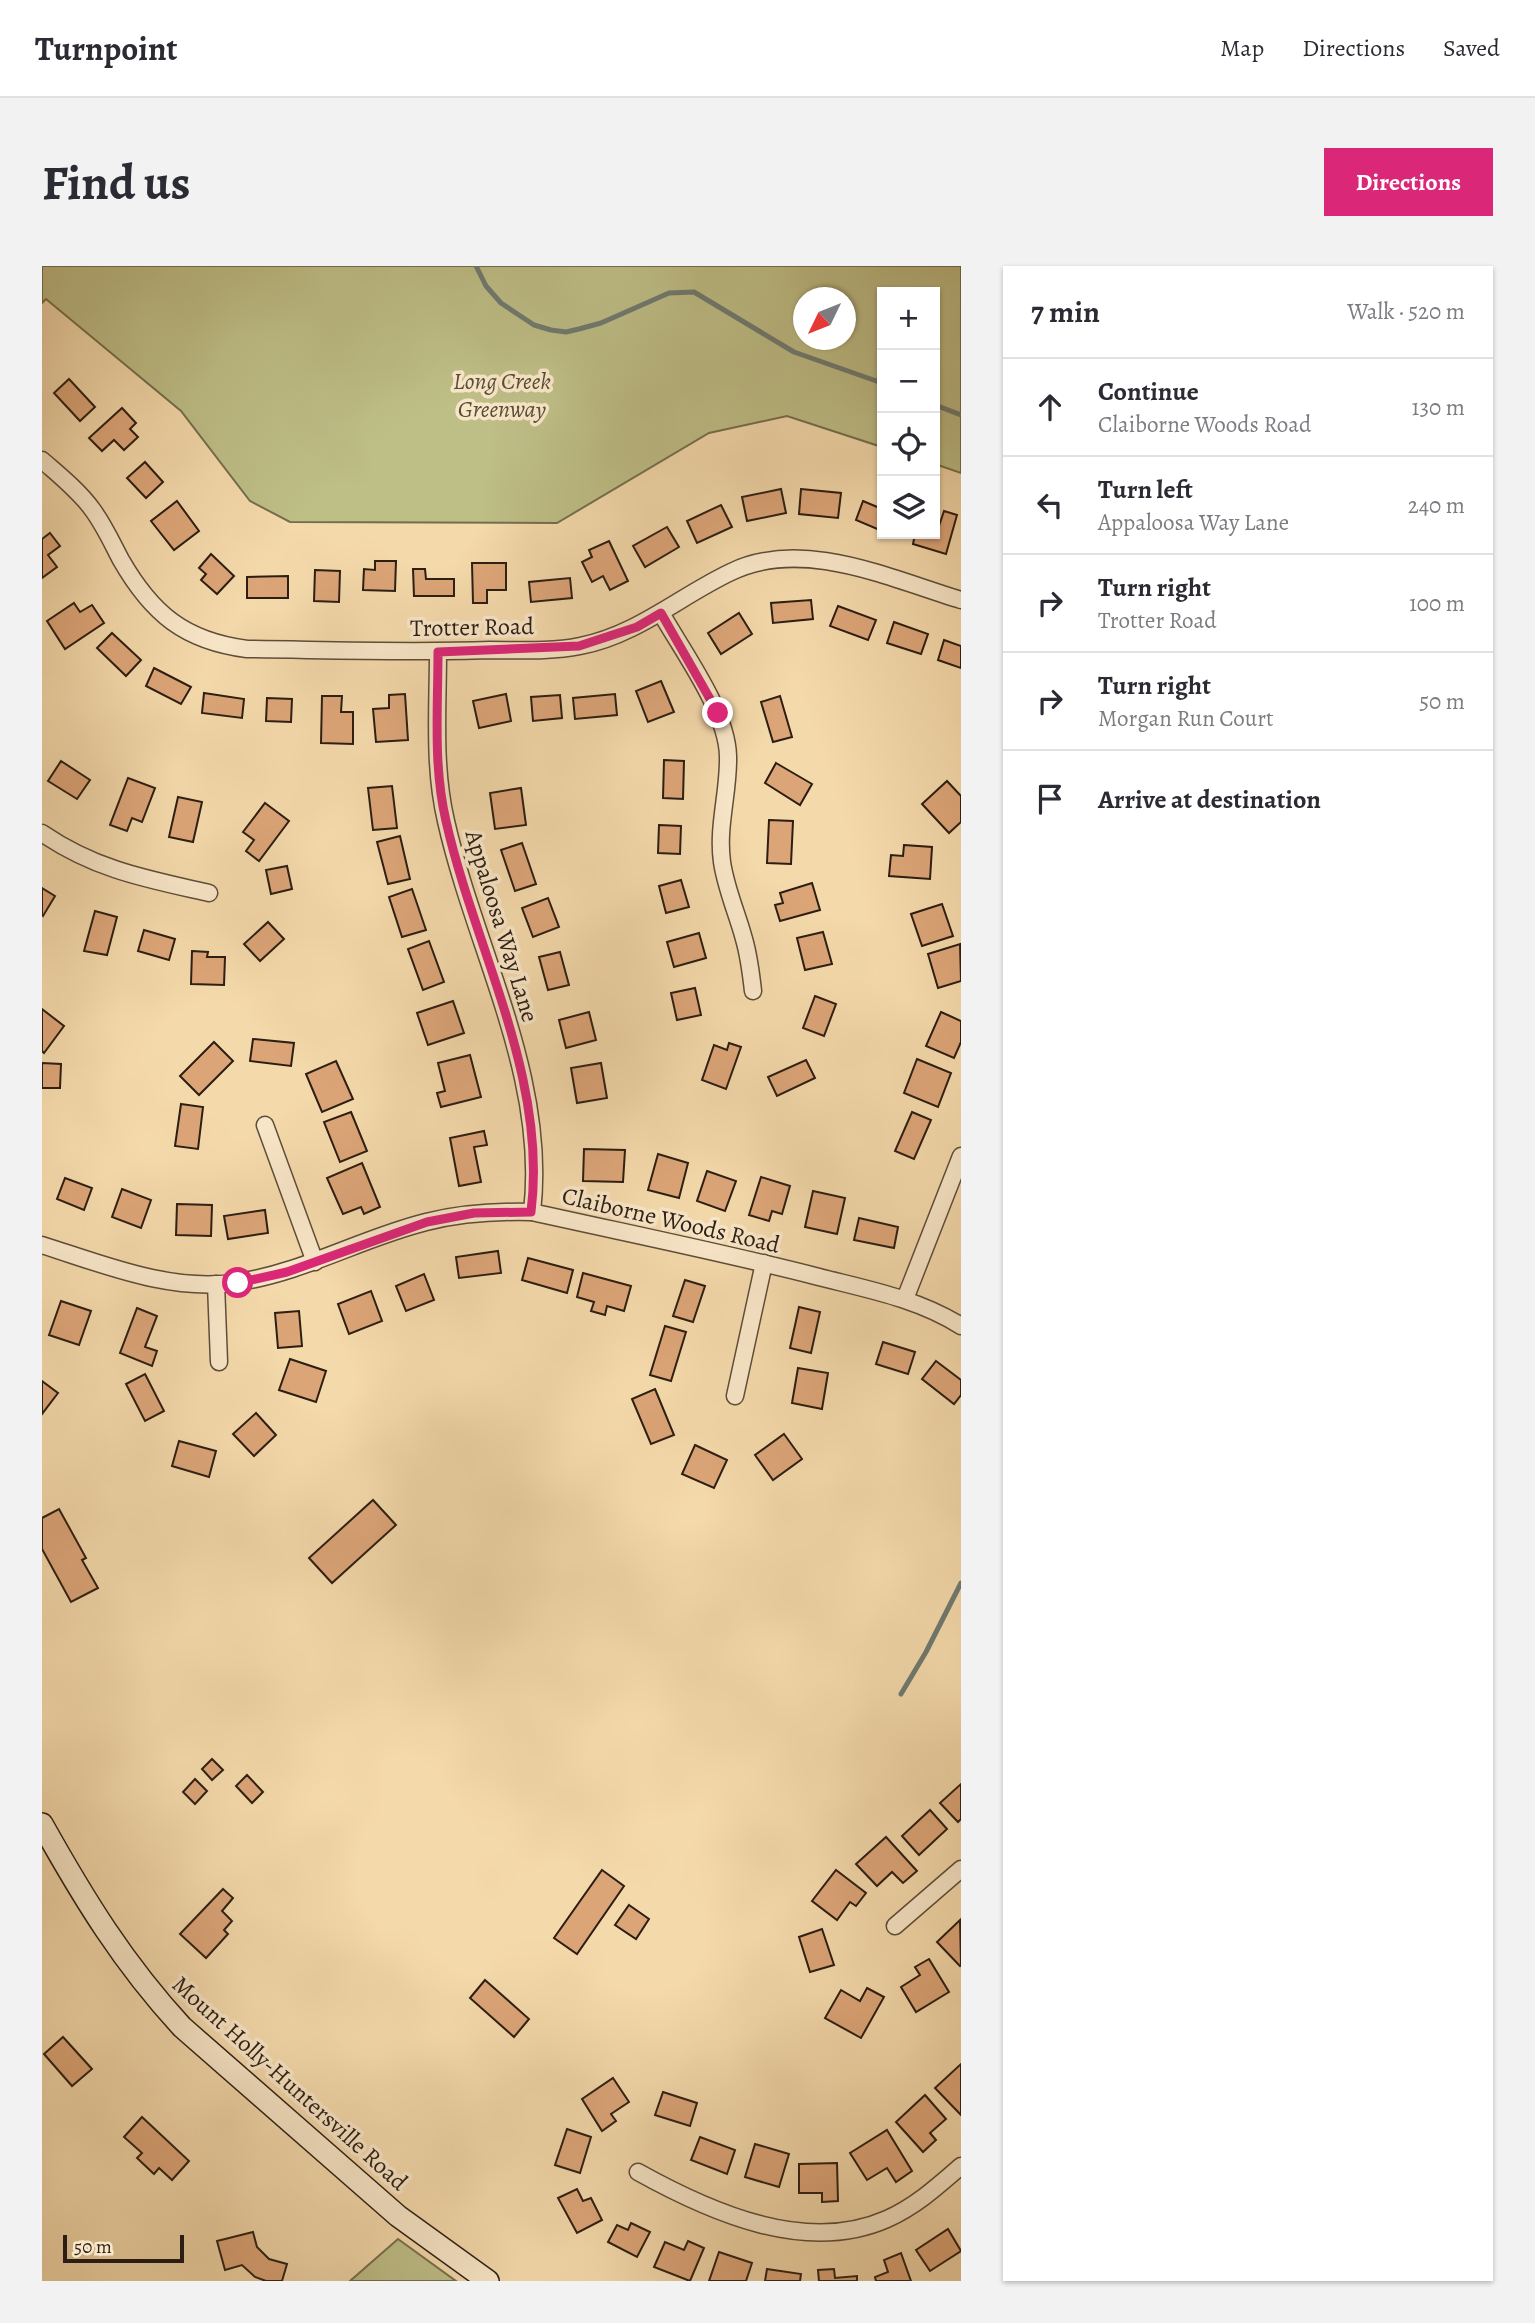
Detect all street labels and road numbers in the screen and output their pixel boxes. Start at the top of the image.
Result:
street label: Trotter Road [410,610,534,644]
street label: Appaloosa Way Lane [457,825,546,1026]
street label: Claiborne Woods Road [559,1179,783,1261]
street label: Mount Holly-Huntersville Road [165,1969,415,2198]

